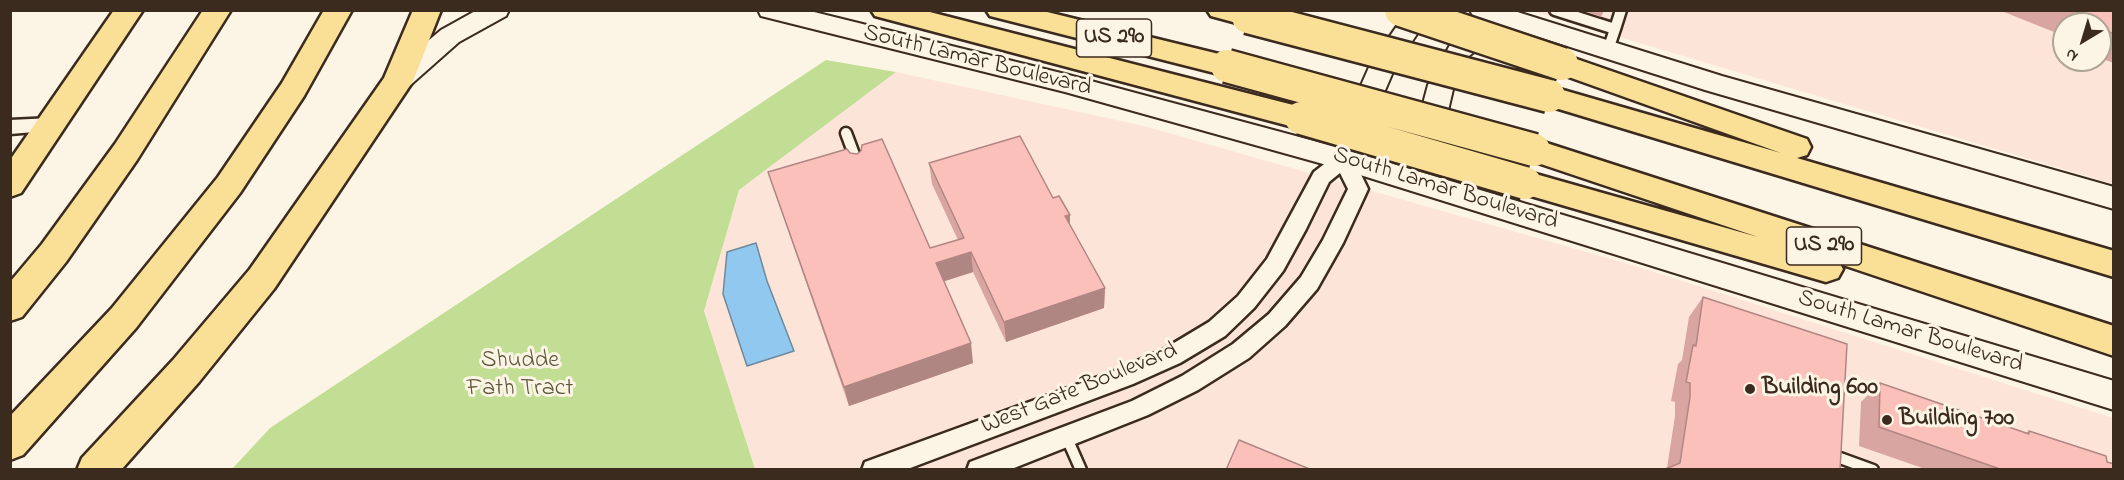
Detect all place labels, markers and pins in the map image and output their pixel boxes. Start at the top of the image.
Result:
place label: Building 600 [1762,375,1878,403]
marker: Building 600 [1743,382,1757,396]
place label: Building 700 [1899,406,2014,434]
marker: Building 700 [1880,413,1894,427]

